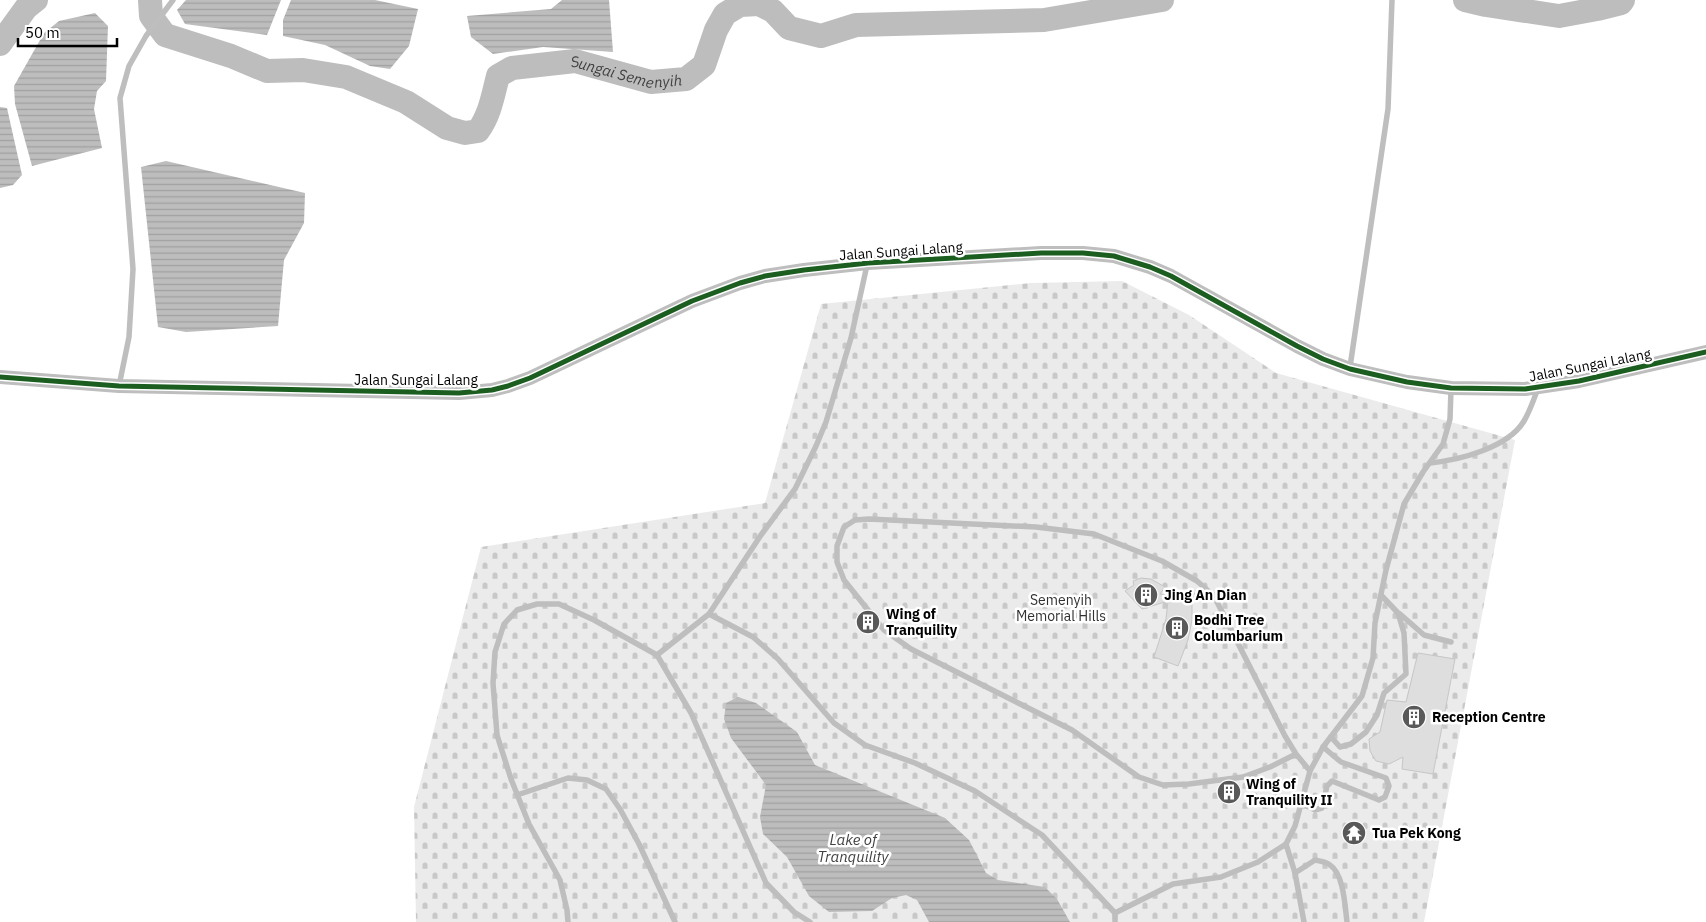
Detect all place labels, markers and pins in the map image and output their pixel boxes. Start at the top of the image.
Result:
building icon: Jing An Dian [1133,582,1159,608]
place label: Jing An Dian [1164,586,1247,604]
place label: Wing of Tranquility [886,605,958,639]
building icon: Wing of Tranquility [855,609,881,635]
place label: Bodhi Tree Columbarium [1194,611,1283,645]
building icon: Bodhi Tree Columbarium [1164,615,1190,641]
building icon: Reception Centre [1401,704,1427,730]
place label: Reception Centre [1432,708,1546,726]
place label: Wing of Tranquility II [1246,775,1333,809]
building icon: Wing of Tranquility II [1216,779,1242,805]
temple icon: Tua Pek Kong [1341,820,1367,846]
place label: Tua Pek Kong [1372,824,1461,842]

